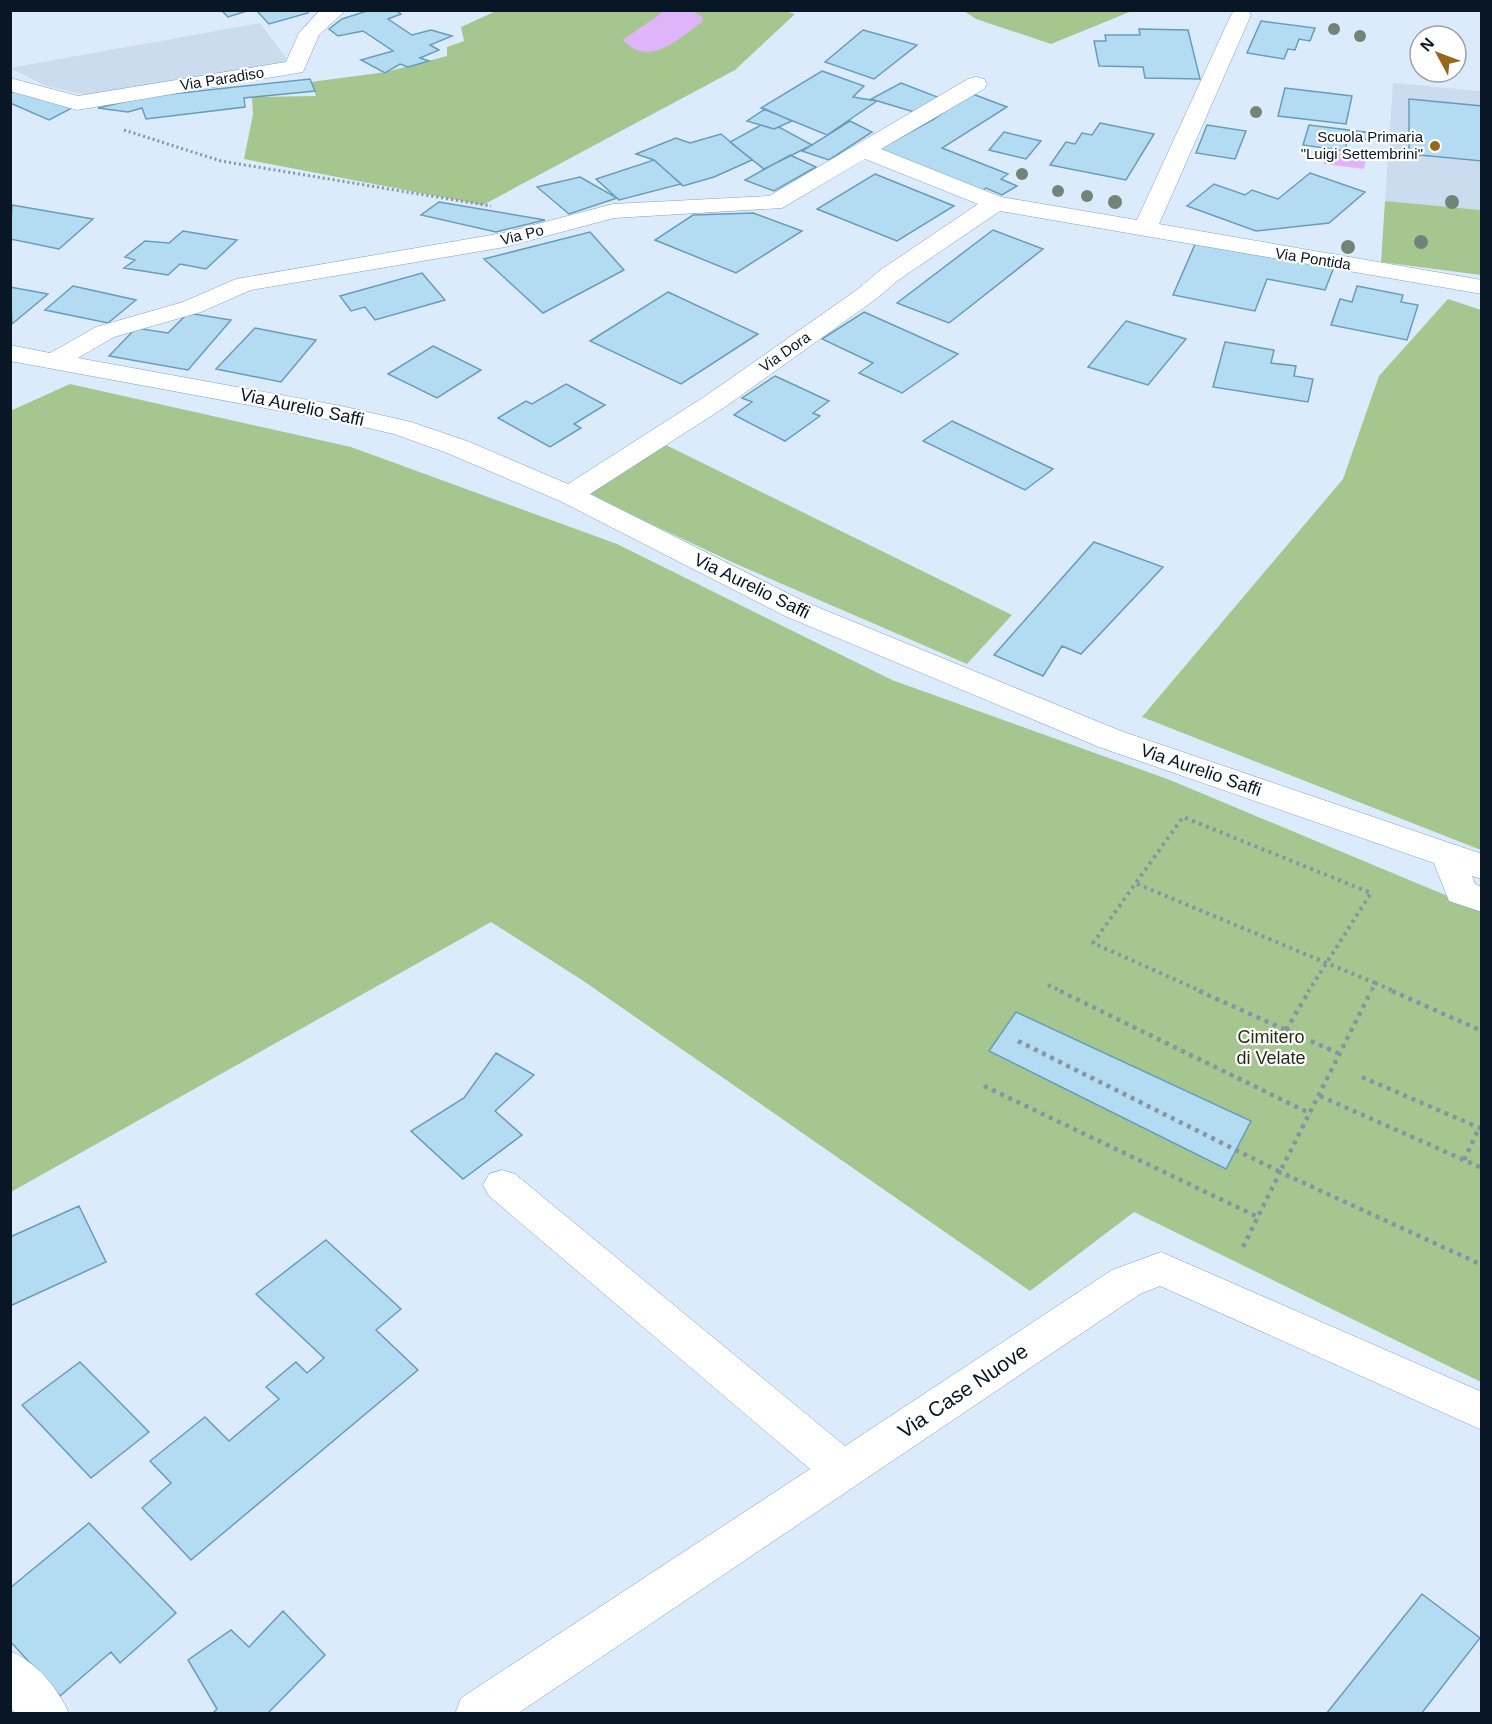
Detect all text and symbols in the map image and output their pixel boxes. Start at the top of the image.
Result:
north arrow [1408,24,1468,84]
text: N [1417,35,1437,54]
street label: Via Paradiso [179,63,265,94]
place label: Scuola Primaria "Luigi Settembrini" [1301,128,1424,162]
marker: Scuola Primaria "Luigi Settembrini" [1428,139,1442,153]
street label: Via Po [499,221,545,248]
street label: Via Pontida [1274,244,1353,273]
street label: Via Dora [756,328,814,375]
street label: Via Aurelio Saffi [238,384,366,430]
street label: Via Aurelio Saffi [691,549,813,623]
street label: Via Aurelio Saffi [1138,740,1264,800]
park label: Cimitero di Velate [1236,1027,1306,1068]
street label: Via Case Nuove [894,1339,1032,1442]

